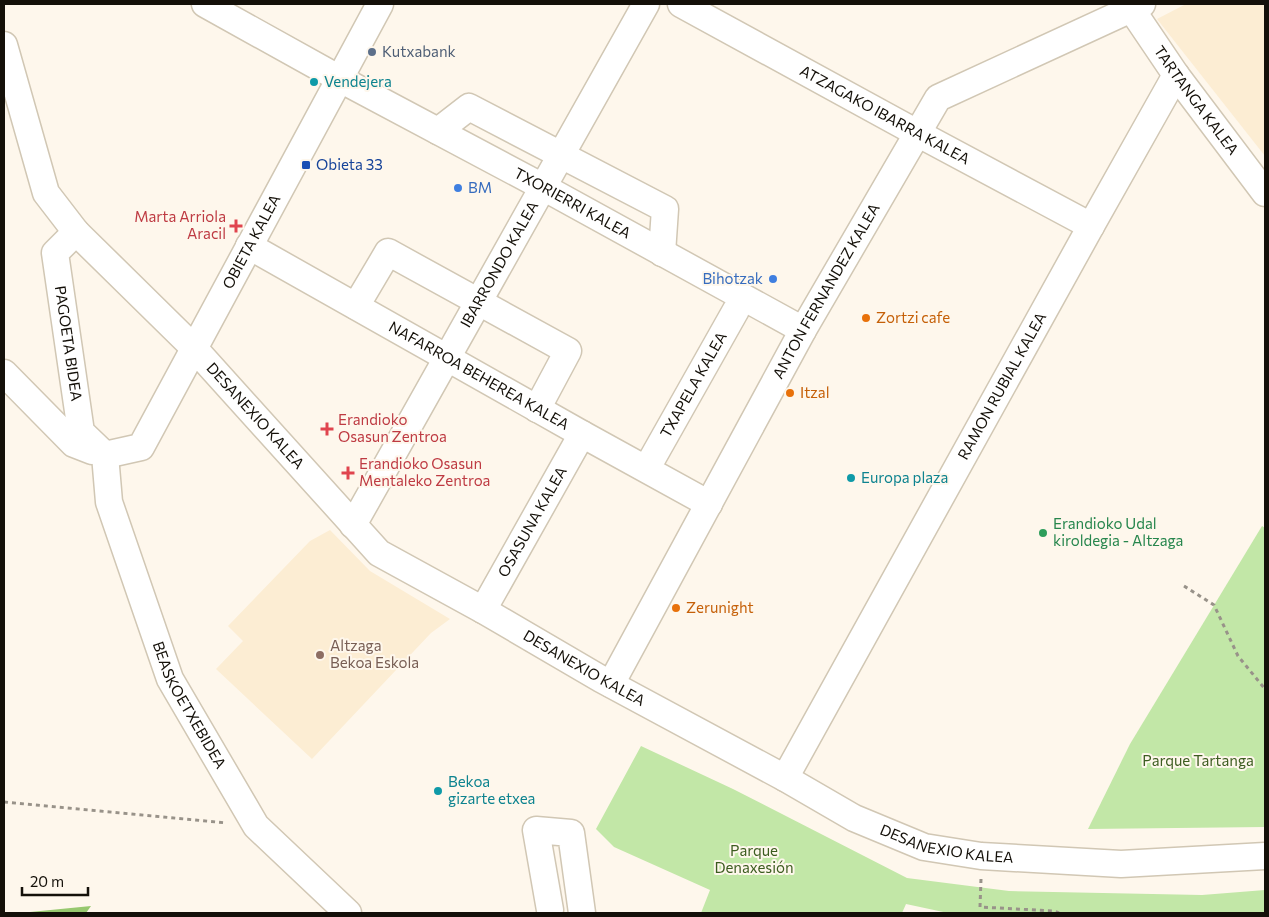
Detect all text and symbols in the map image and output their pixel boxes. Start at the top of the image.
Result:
place label: Kutxabank [382,42,456,60]
street label: TARTANGA KALEA [1151,42,1243,158]
marker: Kutxabank [366,46,378,58]
street label: ATZAGAKO IBARRA KALEA [797,61,973,168]
place label: Vendejera [324,72,392,90]
marker: Vendejera [308,76,320,88]
place label: Obieta 33 [316,155,383,173]
marker: Obieta 33 [300,159,312,171]
street label: TXORIERRI KALEA [511,163,634,242]
place label: BM [468,178,492,196]
marker: BM [452,182,464,194]
street label: OBIETA KALEA [218,191,284,292]
street label: IBARRONDO KALEA [456,198,541,330]
street label: ANTON FERNANDEZ KALEA [768,200,883,381]
place label: Marta Arriola Aracil [134,207,226,242]
marker: Marta Arriola Aracil [230,220,242,232]
place label: Bihotzak [702,269,763,287]
marker: Bihotzak [767,273,779,285]
street label: PAGOETA BIDEA [52,284,86,402]
place label: Zortzi cafe [876,308,950,326]
street label: RAMON RUBIAL KALEA [953,309,1049,463]
marker: Zortzi cafe [860,312,872,324]
street label: NAFARROA BEHEREA KALEA [386,317,573,433]
street label: TXAPELA KALEA [656,328,730,441]
street label: DESANEXIO KALEA [203,358,309,472]
place label: Itzal [800,383,829,401]
marker: Itzal [784,387,796,399]
place label: Erandioko Osasun Zentroa [338,410,447,445]
marker: Erandioko Osasun Zentroa [320,422,334,436]
place label: Erandioko Osasun Mentaleko Zentroa [359,454,490,489]
street label: OSASUNA KALEA [493,463,570,580]
marker: Erandioko Osasun Mentaleko Zentroa [341,466,355,480]
place label: Europa plaza [861,468,948,486]
marker: Europa plaza [845,472,857,484]
place label: Erandioko Udal kiroldegia - Altzaga [1053,514,1183,549]
marker: Erandioko Udal kiroldegia - Altzaga [1037,527,1049,539]
place label: Zerunight [686,598,754,616]
marker: Zerunight [670,602,682,614]
street label: DESANEXIO KALEA [521,626,649,709]
place label: Altzaga Bekoa Eskola [330,636,419,671]
street label: BEASKOETXEBIDEA [150,639,230,771]
marker: Altzaga Bekoa Eskola [314,649,326,661]
park label: Parque Tartanga [1142,751,1254,769]
place label: Bekoa gizarte etxea [448,772,535,807]
marker: Bekoa gizarte etxea [432,785,444,797]
street label: DESANEXIO KALEA [878,820,1014,866]
park label: Parque Denaxesión [714,841,794,876]
scale bar [22,864,89,896]
text: 20 m [30,872,64,890]

